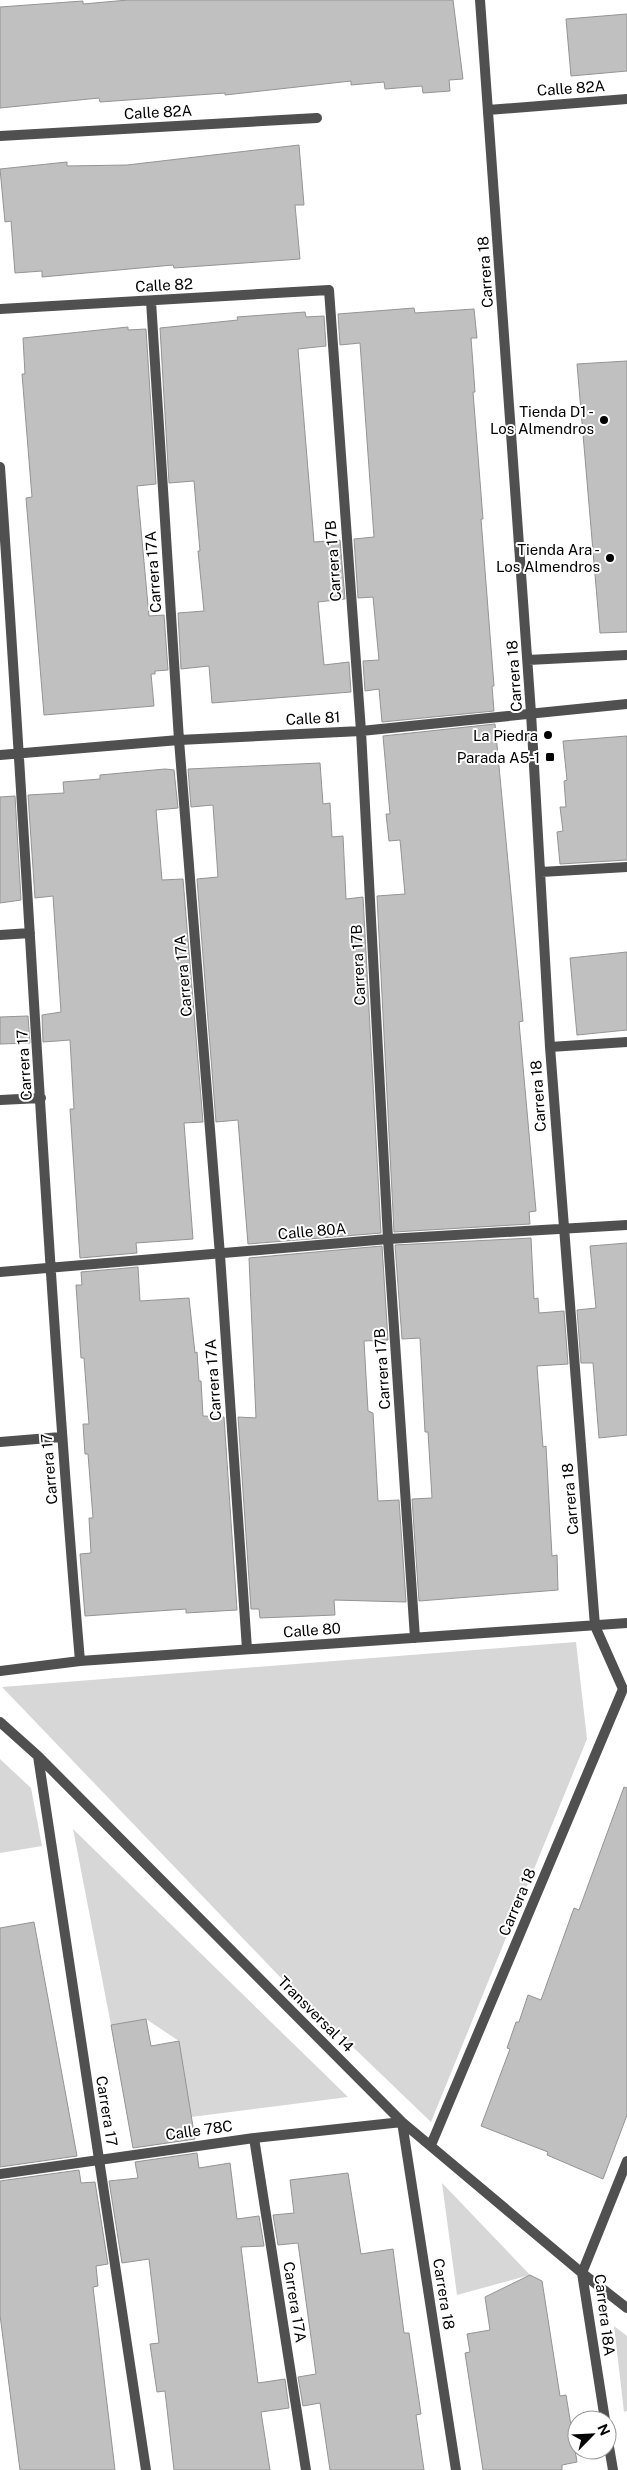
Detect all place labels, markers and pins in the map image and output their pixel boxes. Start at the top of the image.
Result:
place label: Tienda D1 - Los Almendros [490,403,594,437]
marker: Tienda D1 - Los Almendros [598,414,610,426]
place label: Tienda Ara - Los Almendros [496,541,600,575]
marker: Tienda Ara - Los Almendros [604,552,616,564]
place label: La Piedra [473,727,538,744]
marker: La Piedra [542,729,554,741]
place label: Parada A5-1 [457,749,540,766]
marker: Parada A5-1 [544,751,556,763]

